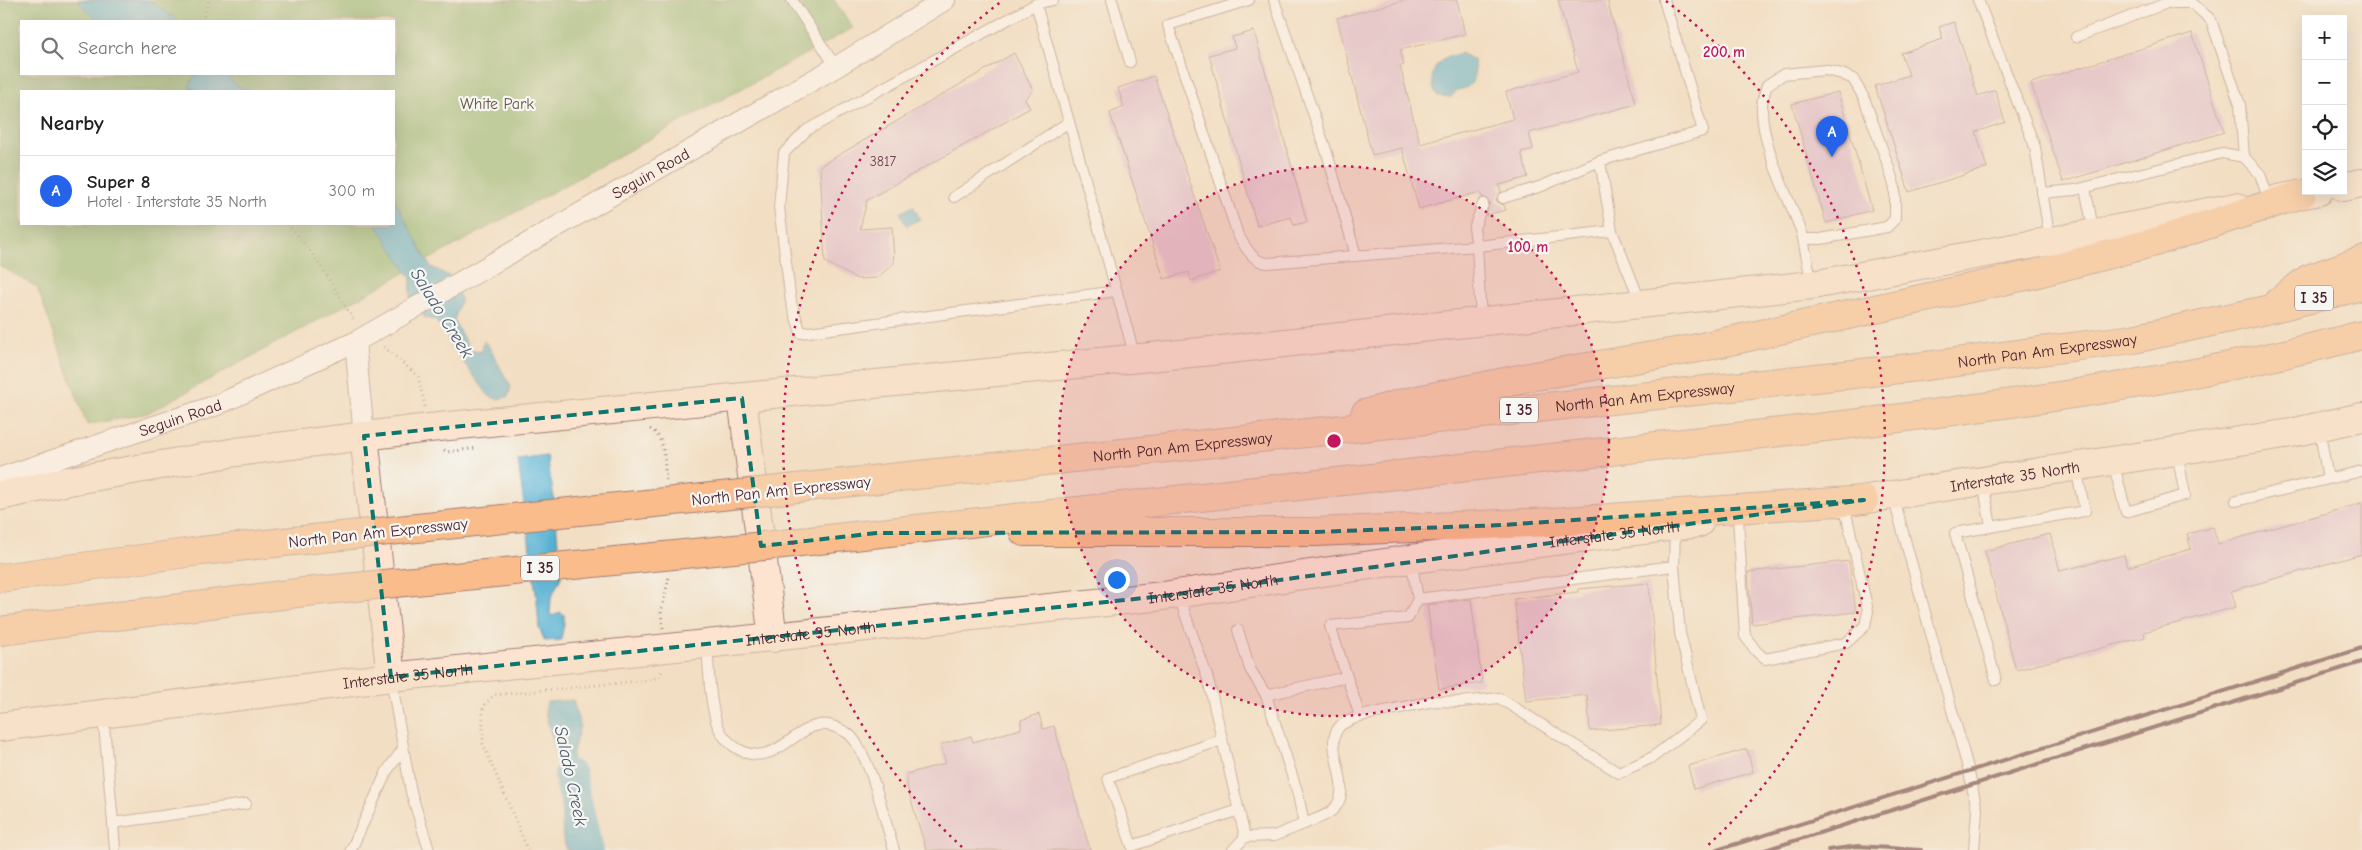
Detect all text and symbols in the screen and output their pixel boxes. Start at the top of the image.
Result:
map controls [2302,15,2347,195]
button: + [2302,15,2347,60]
search box [20,20,395,75]
icon: search [38,34,66,62]
text: Search here [78,37,177,59]
text: 200 m [1703,43,1745,61]
button: − [2302,60,2347,105]
park label: White Park [460,95,534,113]
button: locate [2302,105,2347,150]
text: Nearby [40,111,104,135]
pin: A [1816,116,1848,157]
street label: Seguin Road [609,145,693,203]
button: layers [2302,150,2347,195]
house number: 3817 [870,153,897,170]
text: Super 8 [87,171,151,193]
text: A [52,182,60,200]
text: 300 m [329,182,375,200]
text: Hotel · Interstate 35 North [87,193,267,211]
text: 100 m [1508,238,1548,256]
water label: Salado Creek [406,264,478,362]
road number: I 35 [2295,286,2333,310]
street label: North Pan Am Expressway [1957,330,2140,372]
street label: North Pan Am Expressway [1554,379,1737,416]
street label: Seguin Road [137,396,224,441]
road number: I 35 [1500,398,1538,422]
street label: North Pan Am Expressway [1092,429,1274,466]
centre of rings [1325,432,1343,450]
street label: Interstate 35 North [1949,458,2081,496]
street label: North Pan Am Expressway [691,473,873,509]
street label: North Pan Am Expressway [288,515,470,551]
street label: Interstate 35 North [1548,518,1680,552]
road number: I 35 [521,556,559,580]
your location [1104,567,1130,593]
street label: Interstate 35 North [1147,571,1279,607]
street label: Interstate 35 North [745,618,877,650]
street label: Interstate 35 North [342,660,474,693]
water label: Salado Creek [550,724,591,828]

